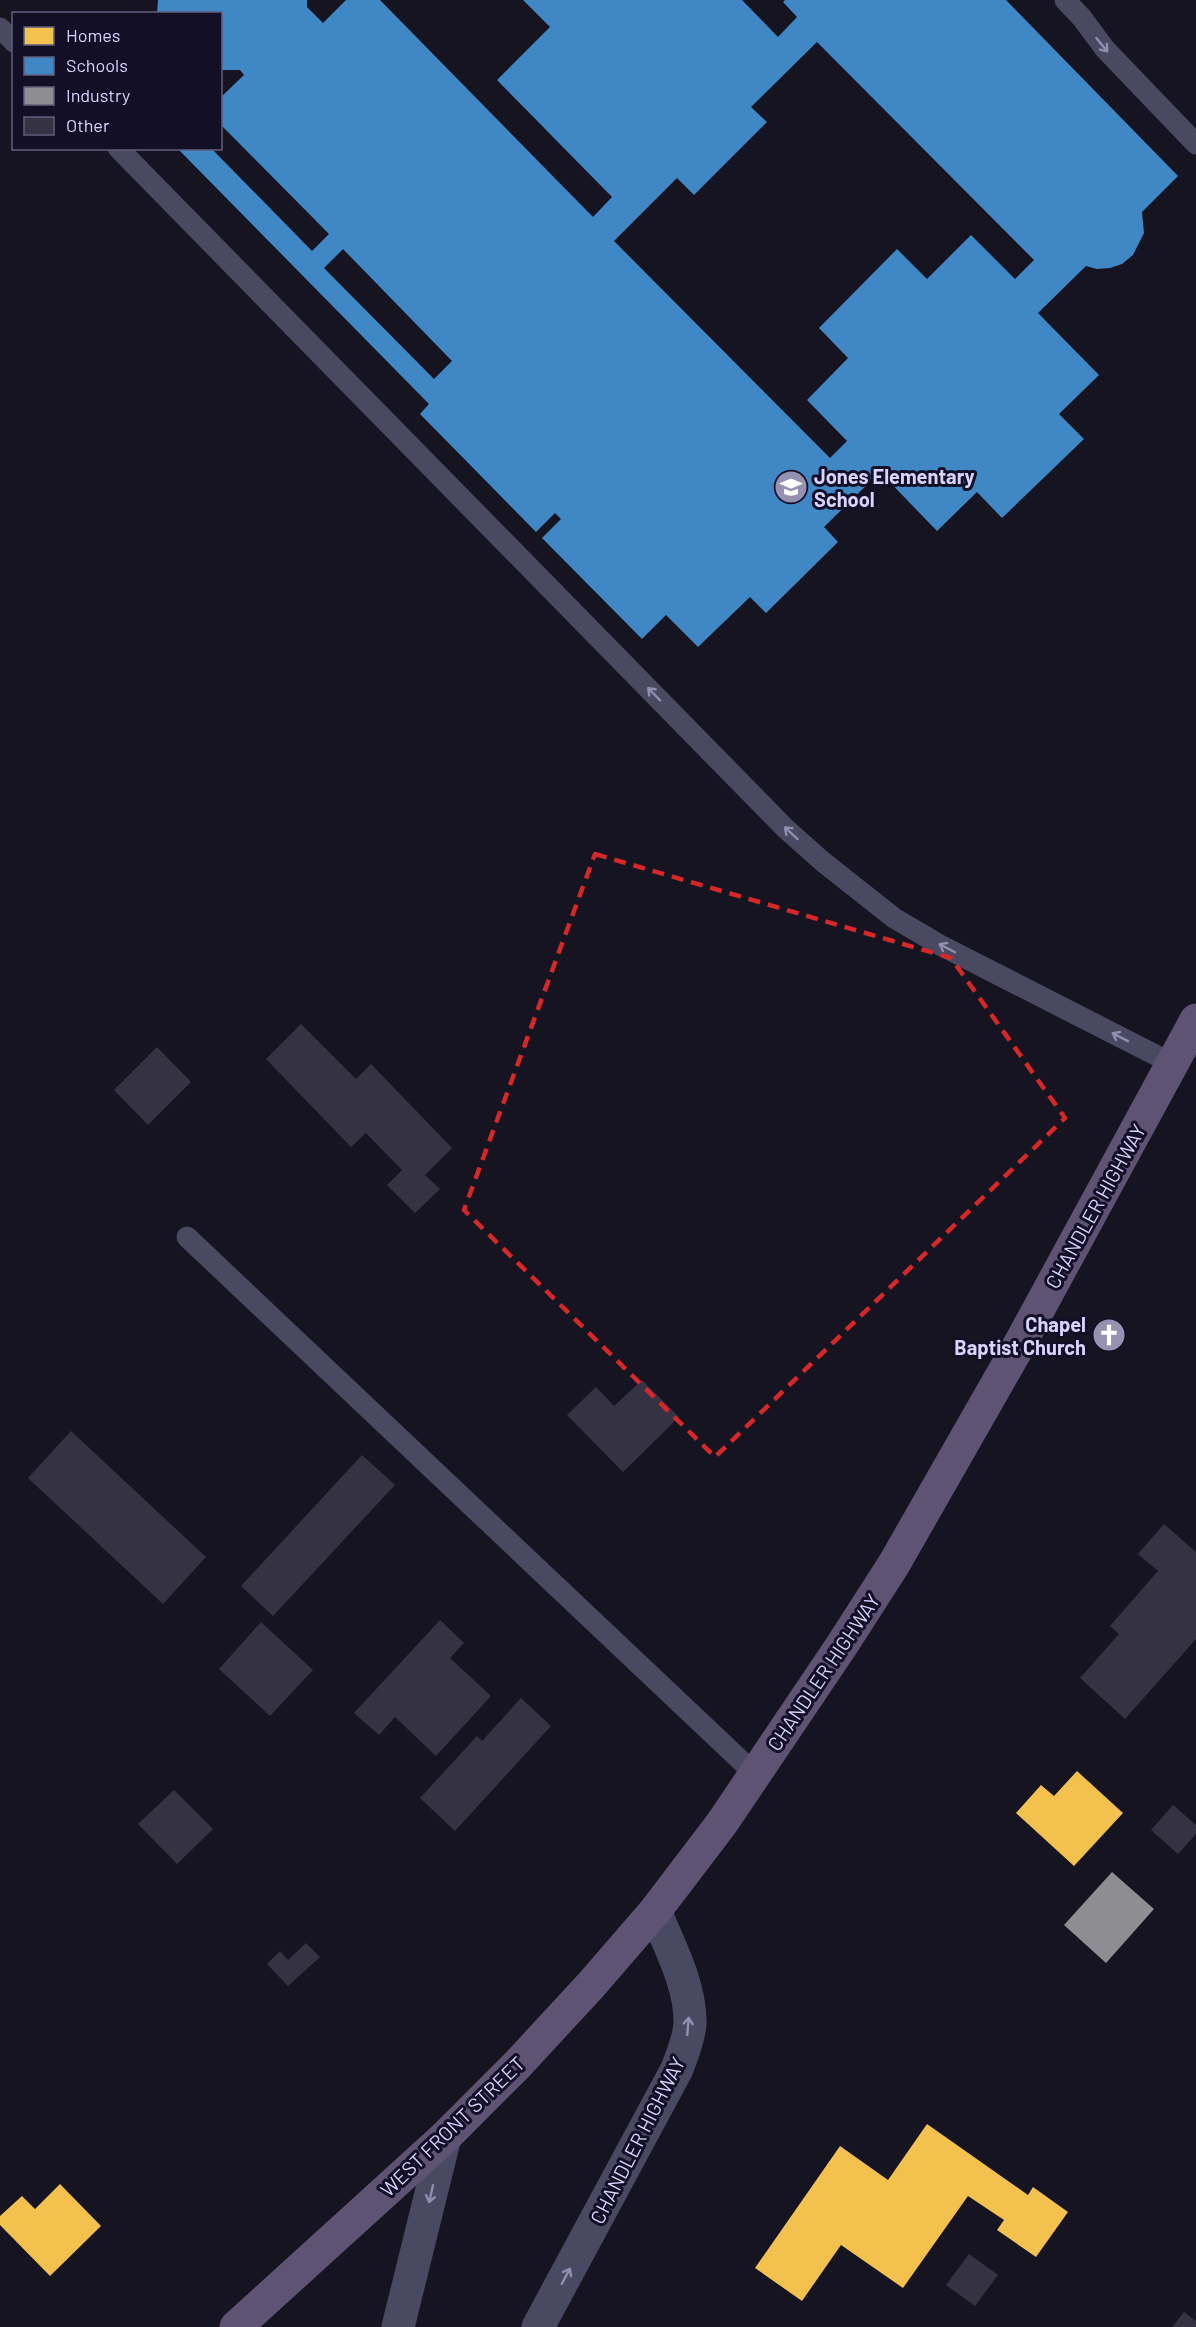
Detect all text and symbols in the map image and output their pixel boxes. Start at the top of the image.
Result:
legend [12,12,222,150]
text: Homes [66,24,120,46]
one-way arrow [1096,36,1109,52]
text: Schools [66,54,128,76]
text: Industry [66,84,130,106]
text: Other [66,114,110,136]
place label: Jones Elementary School [814,464,975,511]
school or university icon: Jones Elementary School [773,469,809,505]
one-way arrow [646,686,661,701]
one-way arrow [783,826,798,840]
one-way arrow [939,942,956,954]
one-way arrow [1112,1031,1130,1042]
street label: CHANDLER HIGHWAY [1040,1120,1150,1292]
place label: Chapel Baptist Church [954,1312,1086,1359]
church icon: Chapel Baptist Church [1091,1317,1127,1353]
street label: CHANDLER HIGHWAY [762,1589,884,1755]
one-way arrow [683,2017,694,2037]
street label: WEST FRONT STREET [375,2051,529,2201]
street label: CHANDLER HIGHWAY [585,2053,689,2227]
one-way arrow [425,2185,437,2204]
one-way arrow [561,2267,572,2285]

